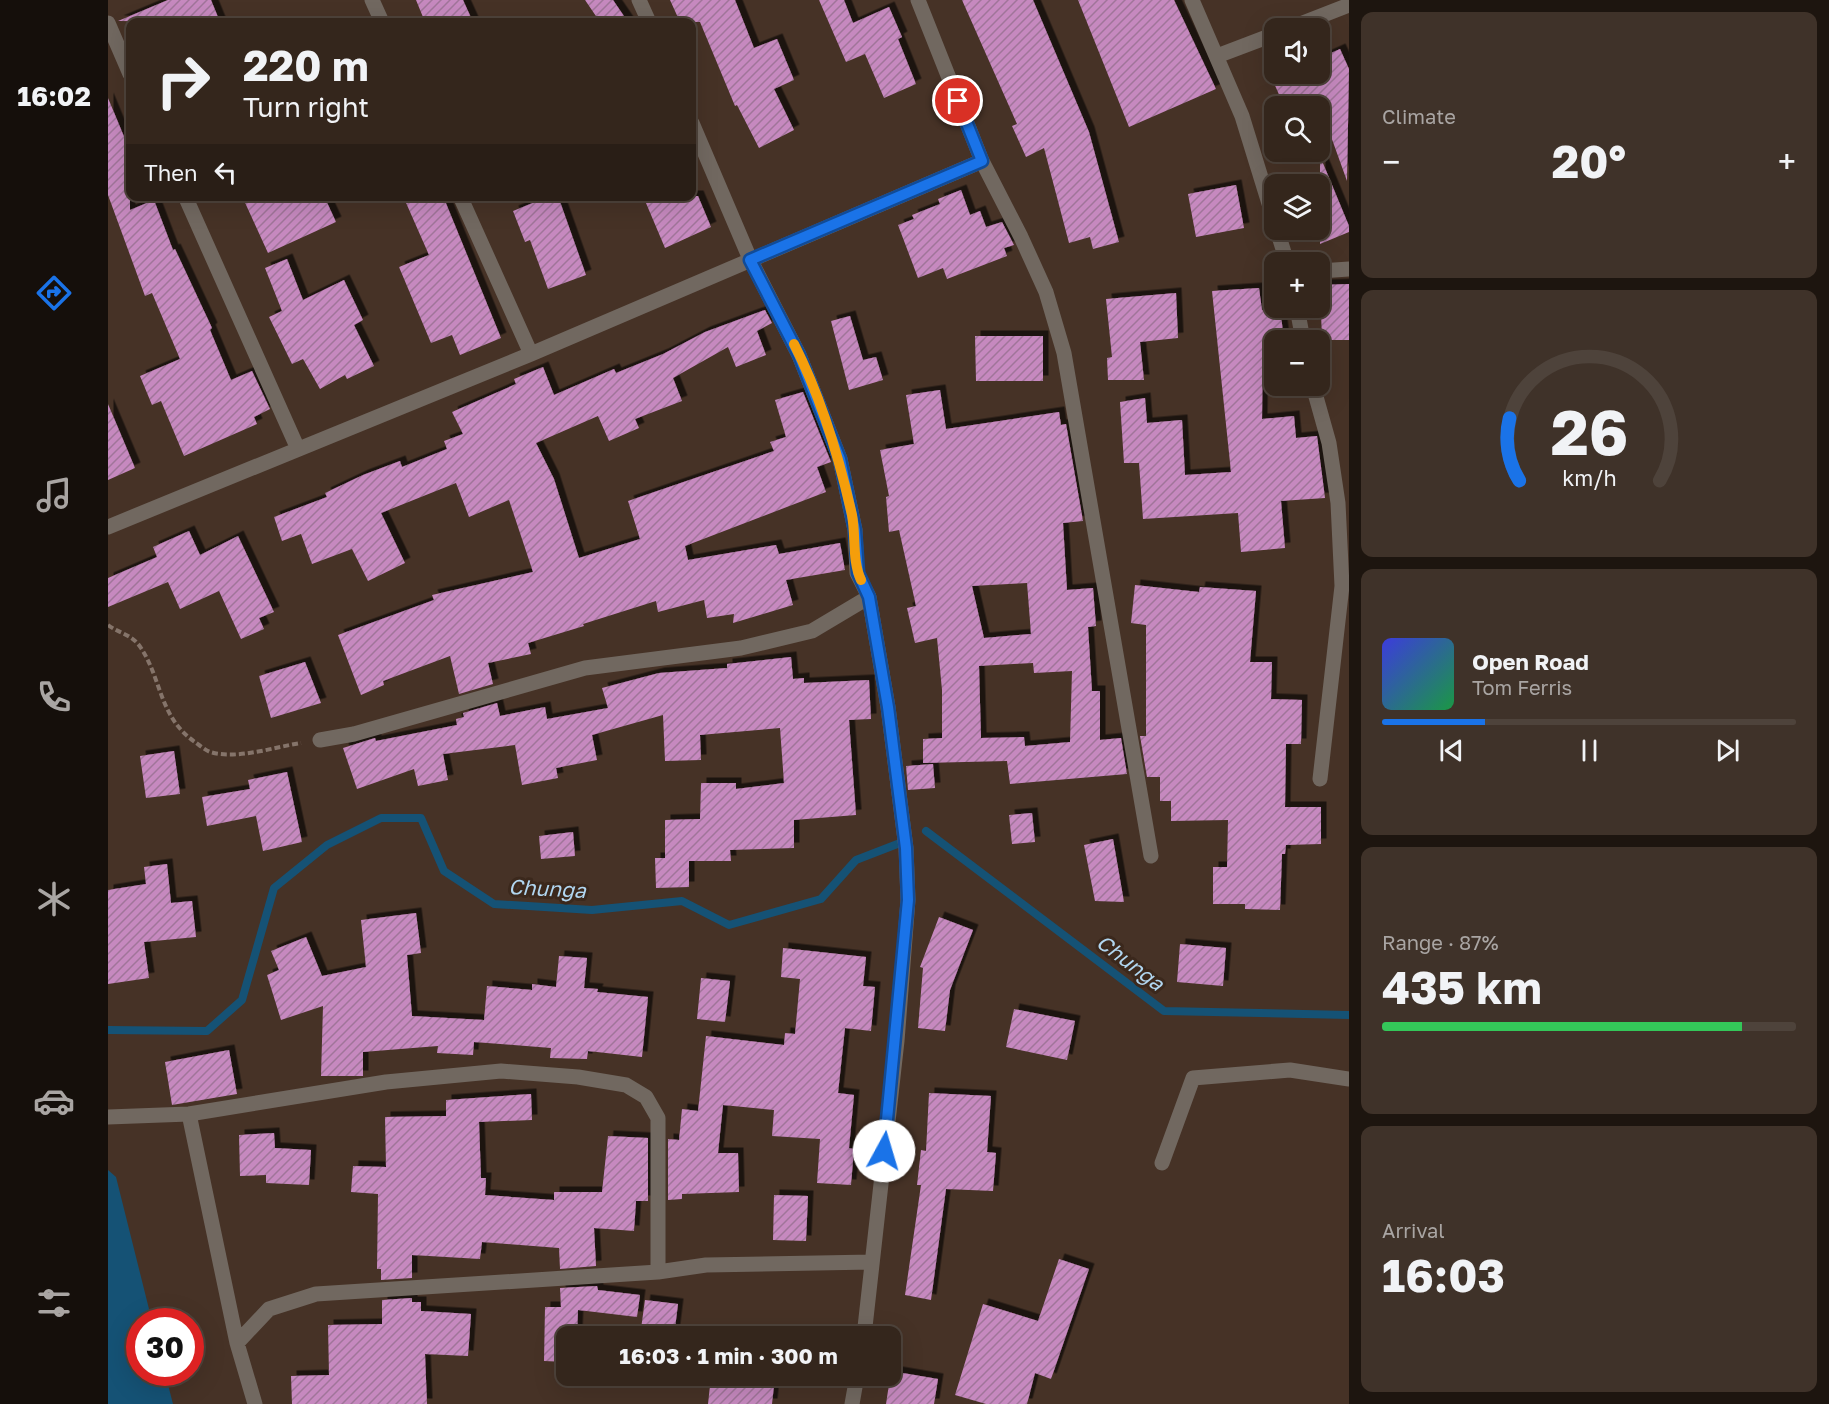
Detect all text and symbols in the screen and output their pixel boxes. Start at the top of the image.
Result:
map controls [1264,18,1330,396]
button: sound [1264,18,1330,84]
text: 220 m [243,40,369,90]
icon: right [144,42,222,120]
pin [932,75,983,126]
text: 16:02 [17,80,91,112]
icon: arrive [941,84,974,117]
text: Turn right [243,91,369,123]
button: search [1264,96,1330,162]
text: Climate [1382,104,1456,128]
text: 20° [1552,134,1626,188]
text: − [1382,142,1400,181]
text: + [1778,142,1796,181]
icon: left [209,156,242,189]
text: Then [144,159,197,186]
button: layers [1264,174,1330,240]
button: + [1264,252,1330,318]
icon: directions [33,272,75,314]
button: − [1264,330,1330,396]
text: 26 [1550,394,1628,469]
text: km/h [1562,465,1616,491]
icon: music [33,474,75,516]
text: Open Road [1472,648,1589,675]
text: Tom Ferris [1472,675,1572,699]
icon: phone [33,676,75,718]
icon: previous [1435,734,1468,767]
icon: pause [1573,734,1606,767]
icon: next [1711,734,1744,767]
water label: Chunga [508,873,588,903]
icon: climate [33,878,75,920]
water label: Chunga [1092,928,1170,997]
text: Range · 87% [1382,930,1499,954]
text: 435 km [1382,960,1542,1014]
icon: car [33,1080,75,1122]
position arrow [852,1119,916,1183]
text: Arrival [1382,1218,1445,1242]
text: 16:03 [1382,1248,1505,1302]
icon: filters [33,1282,75,1324]
speed limit sign: 30 [126,1308,204,1386]
text: 16:03 · 1 min · 300 m [619,1342,838,1369]

